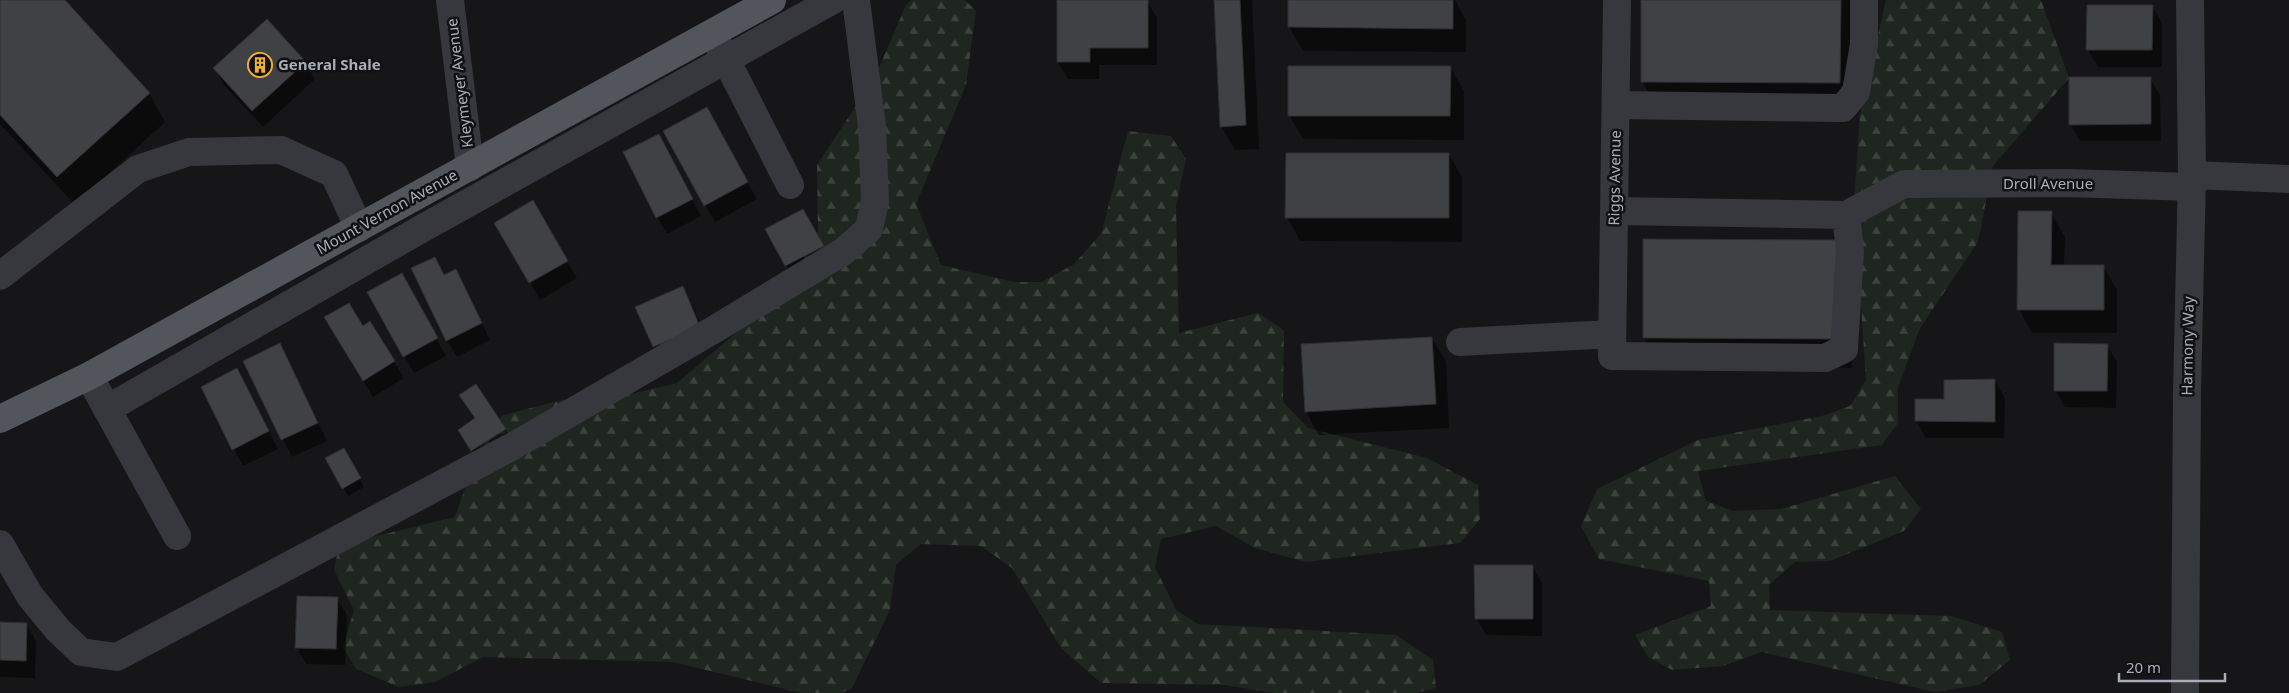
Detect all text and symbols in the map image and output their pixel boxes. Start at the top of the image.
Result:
street label: Kleymeyer Avenue [441,17,477,149]
building icon: General Shale [247,52,273,78]
place label: General Shale [278,54,381,74]
street label: Riggs Avenue [1603,130,1625,226]
street label: Mount Vernon Avenue [313,164,460,258]
street label: Droll Avenue [2003,173,2093,193]
street label: Harmony Way [2176,296,2198,396]
scale bar [2119,650,2225,682]
text: 20 m [2126,657,2161,677]

